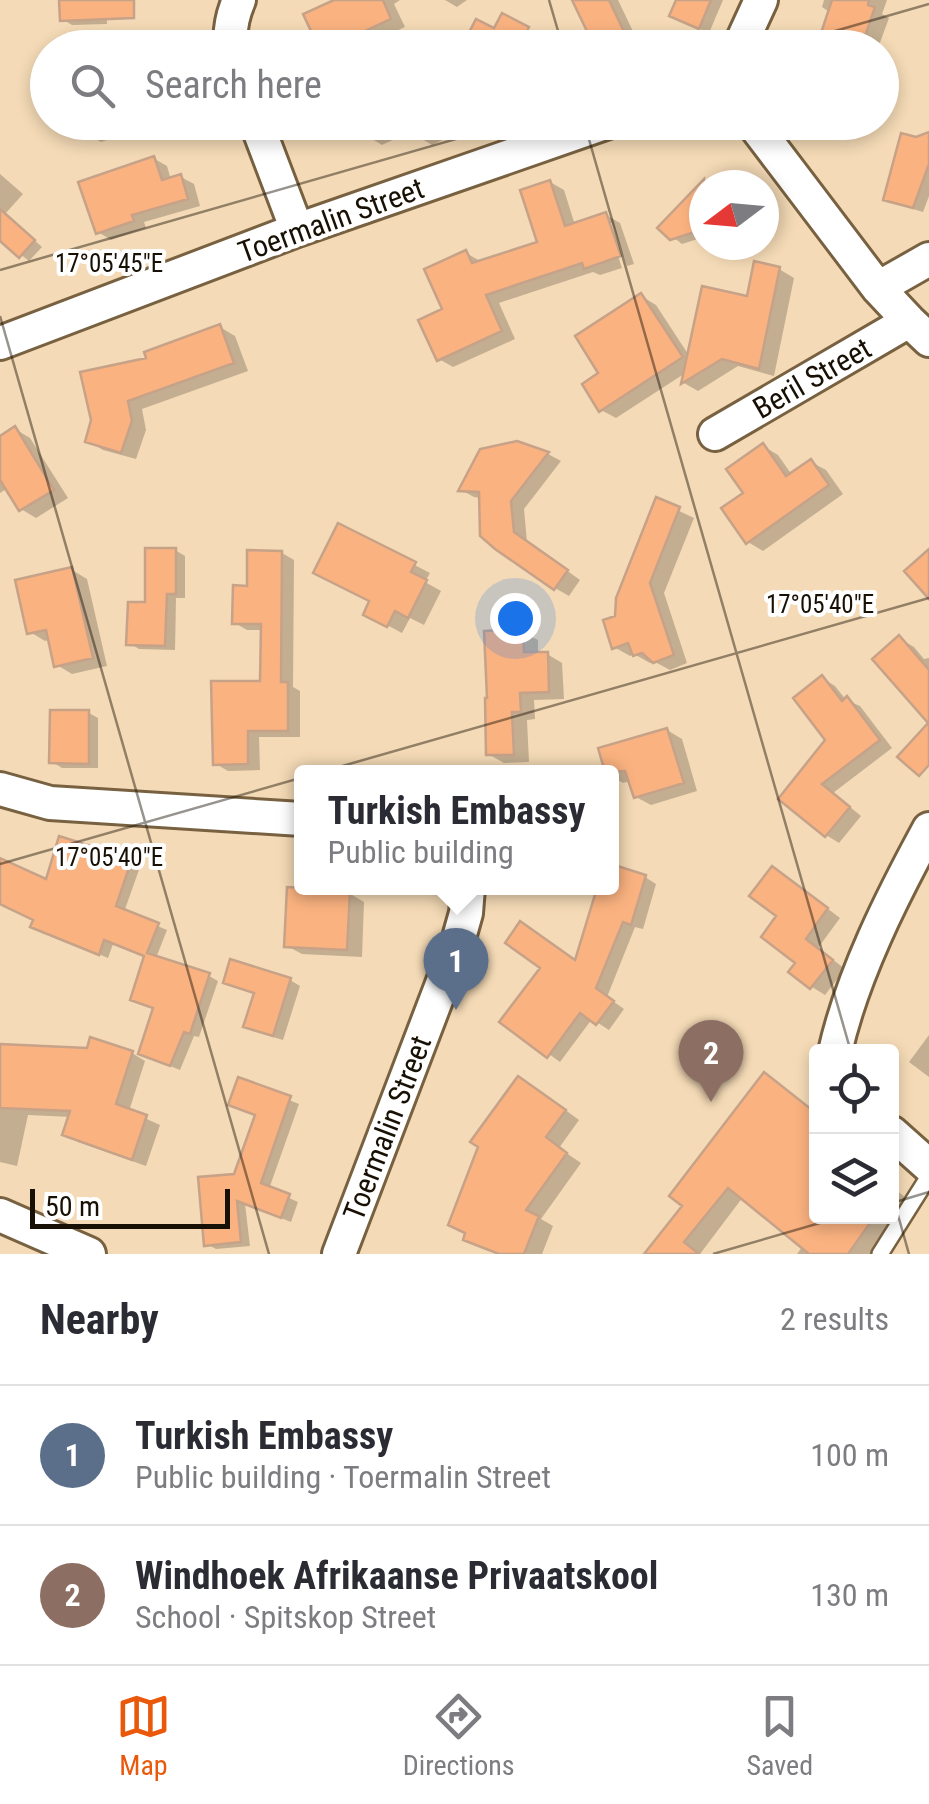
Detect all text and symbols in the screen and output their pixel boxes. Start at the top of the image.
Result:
search box [30,30,899,140]
icon: search [65,58,120,113]
text: Search here [145,63,322,107]
street label: Toermalin Street [233,170,429,270]
north arrow [689,170,779,260]
text: 17°05'45"E [55,249,163,278]
street label: Beril Street [747,330,877,426]
text: 17°05'40"E [766,590,874,619]
your location [490,593,541,644]
popup [294,765,619,895]
text: Turkish Embassy [327,789,586,833]
text: Public building [327,833,514,871]
text: 17°05'40"E [55,843,163,872]
pin: 1 [424,928,488,1010]
pin: 2 [678,1020,744,1102]
street label: Toermalin Street [336,1031,438,1225]
map controls [809,1044,899,1224]
button: locate [809,1044,899,1134]
button: layers [809,1134,899,1224]
scale bar [30,1184,230,1228]
text: 50 m [45,1190,100,1223]
text: Nearby [40,1295,159,1344]
text: 2 results [780,1300,889,1338]
text: Turkish Embassy [135,1414,393,1458]
text: 1 [64,1436,81,1474]
text: 100 m [810,1436,889,1474]
text: Public building · Toermalin Street [135,1458,551,1496]
text: Windhoek Afrikaanse Privaatskool [135,1554,658,1598]
text: 2 [64,1576,81,1614]
text: 130 m [810,1576,889,1614]
text: School · Spitskop Street [135,1598,436,1636]
tab: Map [116,1689,171,1782]
tab: Directions [403,1689,515,1782]
tab: Saved [746,1689,813,1782]

